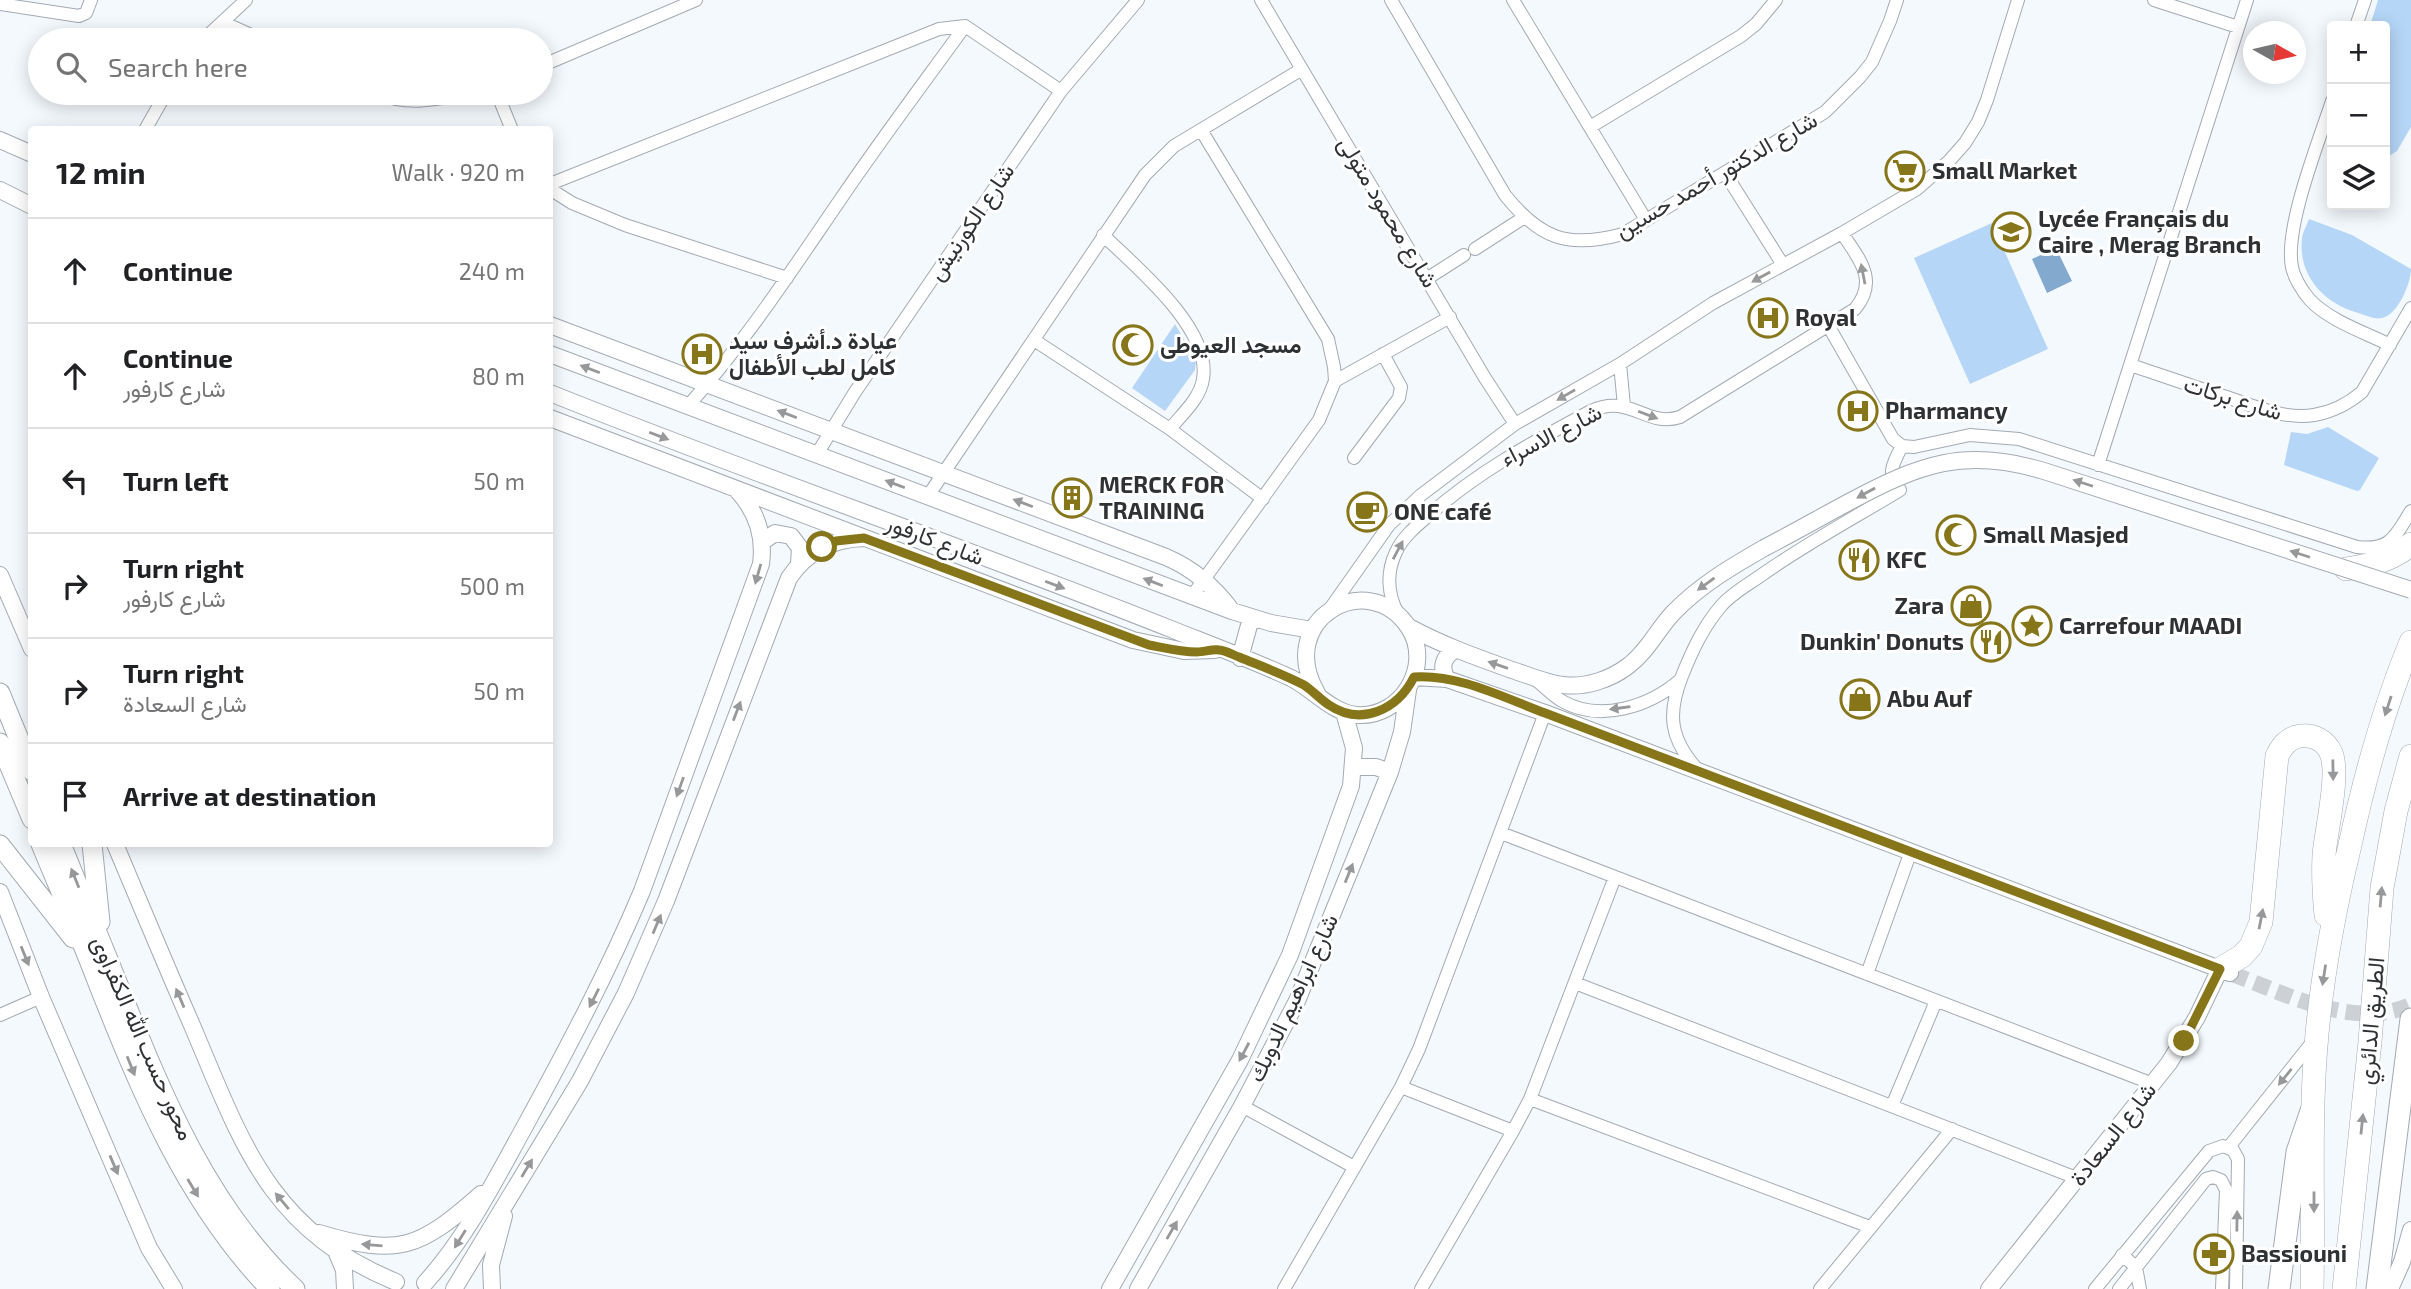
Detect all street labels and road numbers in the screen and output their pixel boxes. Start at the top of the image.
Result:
street label: شارع الدكتور أحمد حسين [1609,105,1823,246]
street label: شارع محمود متولى [1330,131,1445,294]
street label: شارع الكورنيش [921,158,1022,287]
street label: شارع بركات [2180,369,2286,428]
street label: شارع الاسراء [1495,397,1607,474]
street label: شارع كارفور [880,507,988,573]
street label: شارع ابراهيم الدوبك [1241,909,1346,1087]
street label: محور حسب الله الكفراوى [84,931,202,1145]
street label: الطريق الدائري [2350,956,2396,1086]
street label: شارع السعادة [2063,1076,2164,1193]

